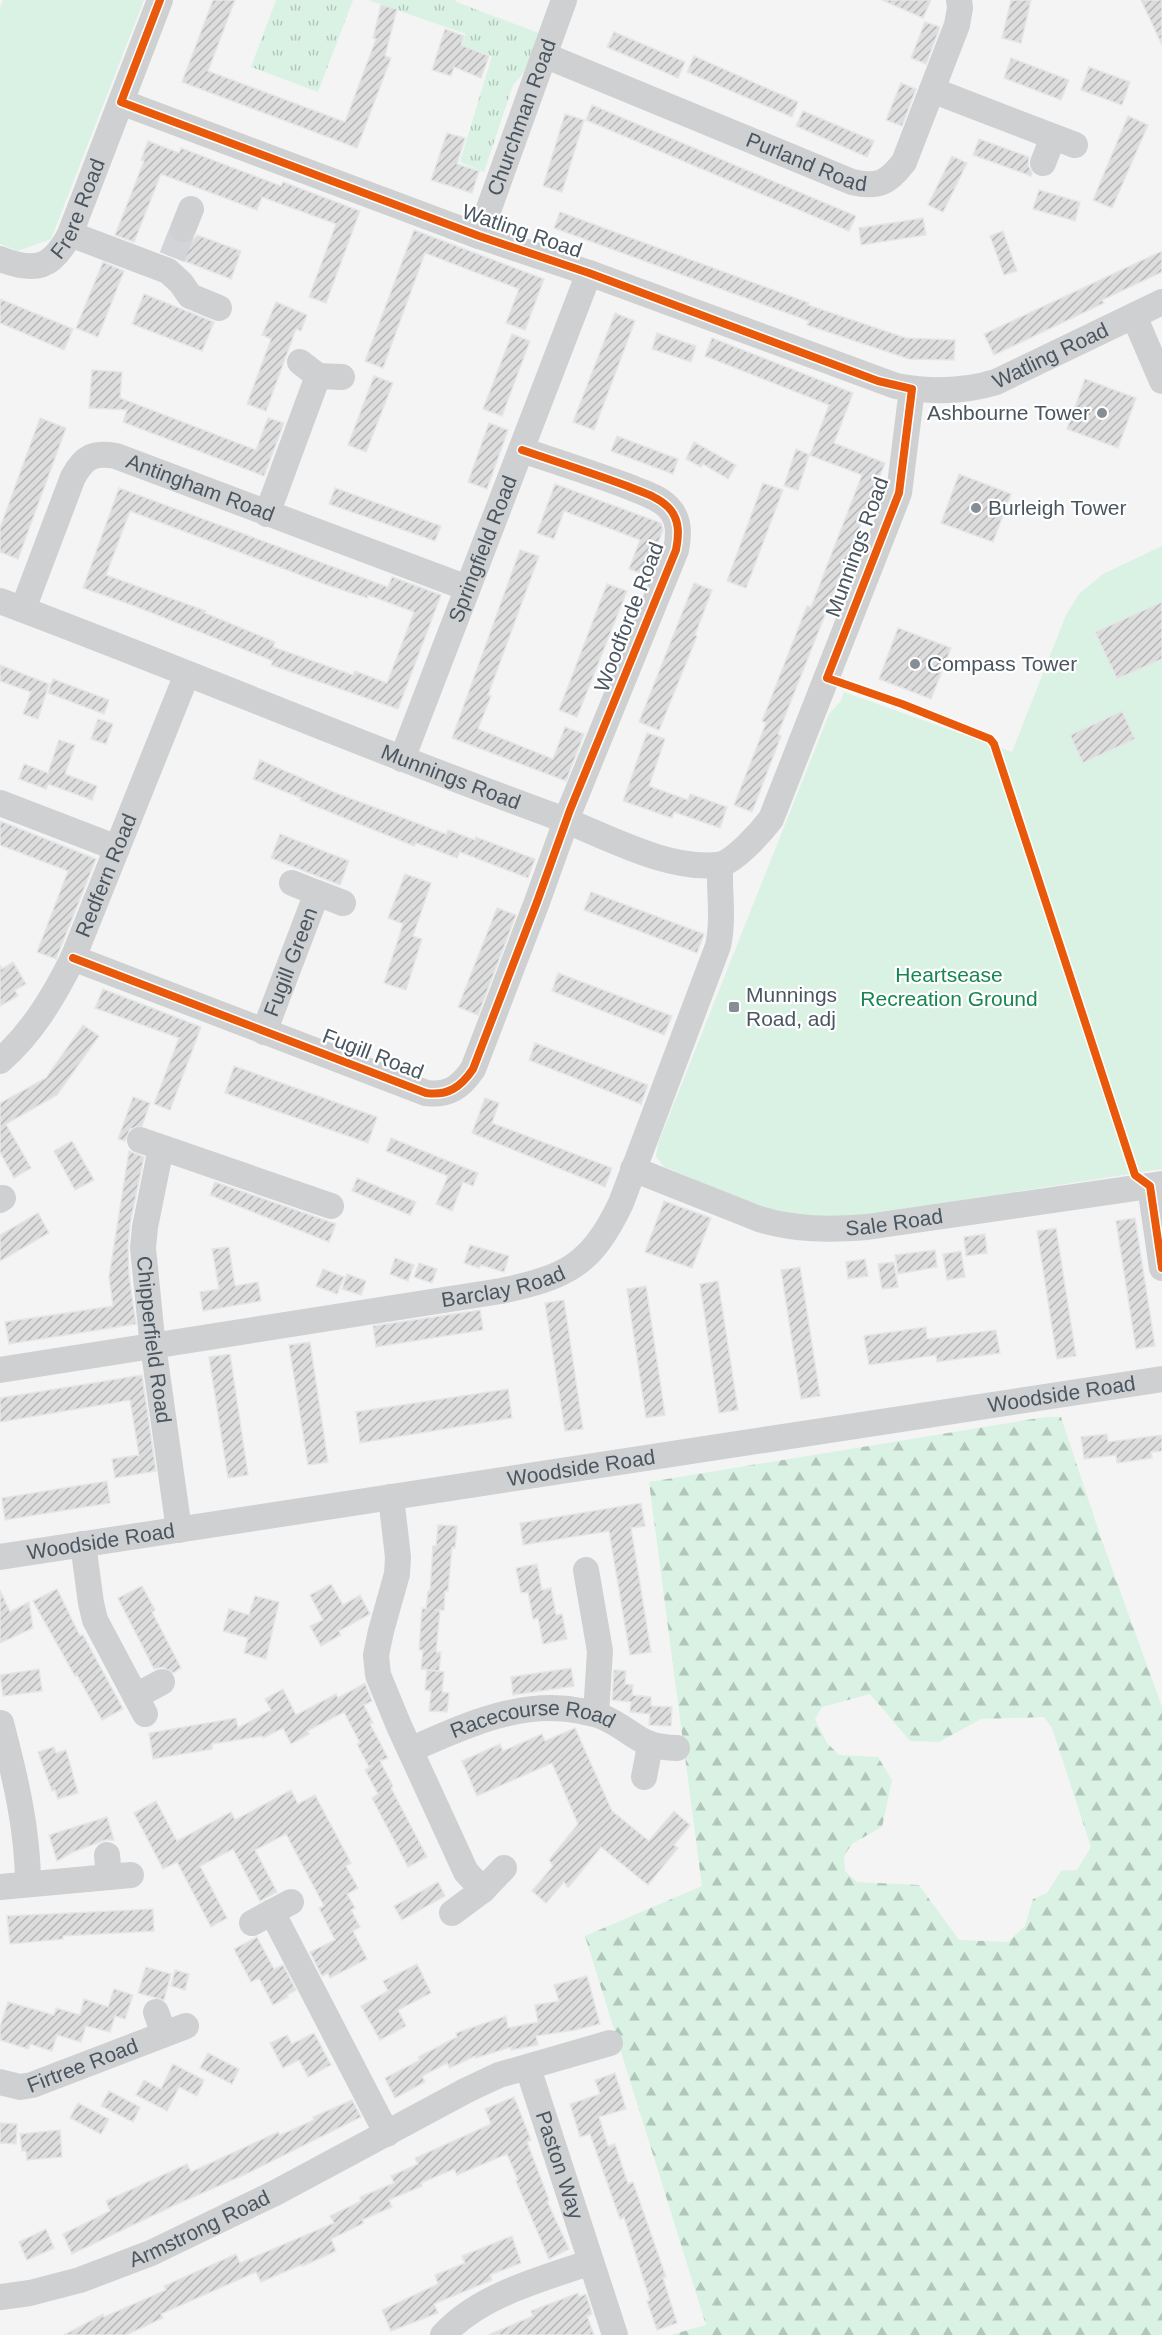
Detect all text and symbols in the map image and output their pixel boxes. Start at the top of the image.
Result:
street label: Churchman Road [483,36,560,199]
street label: Purland Road [743,128,869,195]
street label: Frere Road [46,155,109,263]
street label: Watling Road [459,199,585,262]
street label: Watling Road [989,318,1112,393]
place label: Ashbourne Tower [927,401,1090,424]
marker: Ashbourne Tower [1095,406,1109,420]
street label: Antingham Road [123,449,278,526]
street label: Springfield Road [444,472,521,625]
street label: Munnings Road [821,474,892,620]
place label: Burleigh Tower [988,496,1127,519]
marker: Burleigh Tower [969,501,983,515]
street label: Woodforde Road [589,539,668,695]
place label: Compass Tower [927,652,1077,675]
marker: Compass Tower [908,657,922,671]
street label: Munnings Road [378,740,524,814]
street label: Redfern Road [71,810,141,940]
street label: Fugill Green [259,904,321,1019]
park label: Heartsease Recreation Ground [860,963,1038,1010]
place label: Munnings Road, adj [746,983,837,1030]
marker: Munnings Road, adj [727,1000,741,1014]
street label: Fugill Road [319,1024,427,1083]
street label: Sale Road [845,1204,944,1239]
street label: Chipperfield Road [133,1255,176,1425]
street label: Barclay Road [440,1261,568,1311]
street label: Woodside Road [986,1371,1137,1417]
street label: Woodside Road [506,1445,657,1490]
street label: Woodside Road [25,1518,176,1564]
street label: Racecourse Road [447,1696,619,1742]
street label: Firtree Road [24,2034,141,2097]
street label: Paston Way [532,2108,589,2222]
street label: Armstrong Road [126,2185,273,2271]

